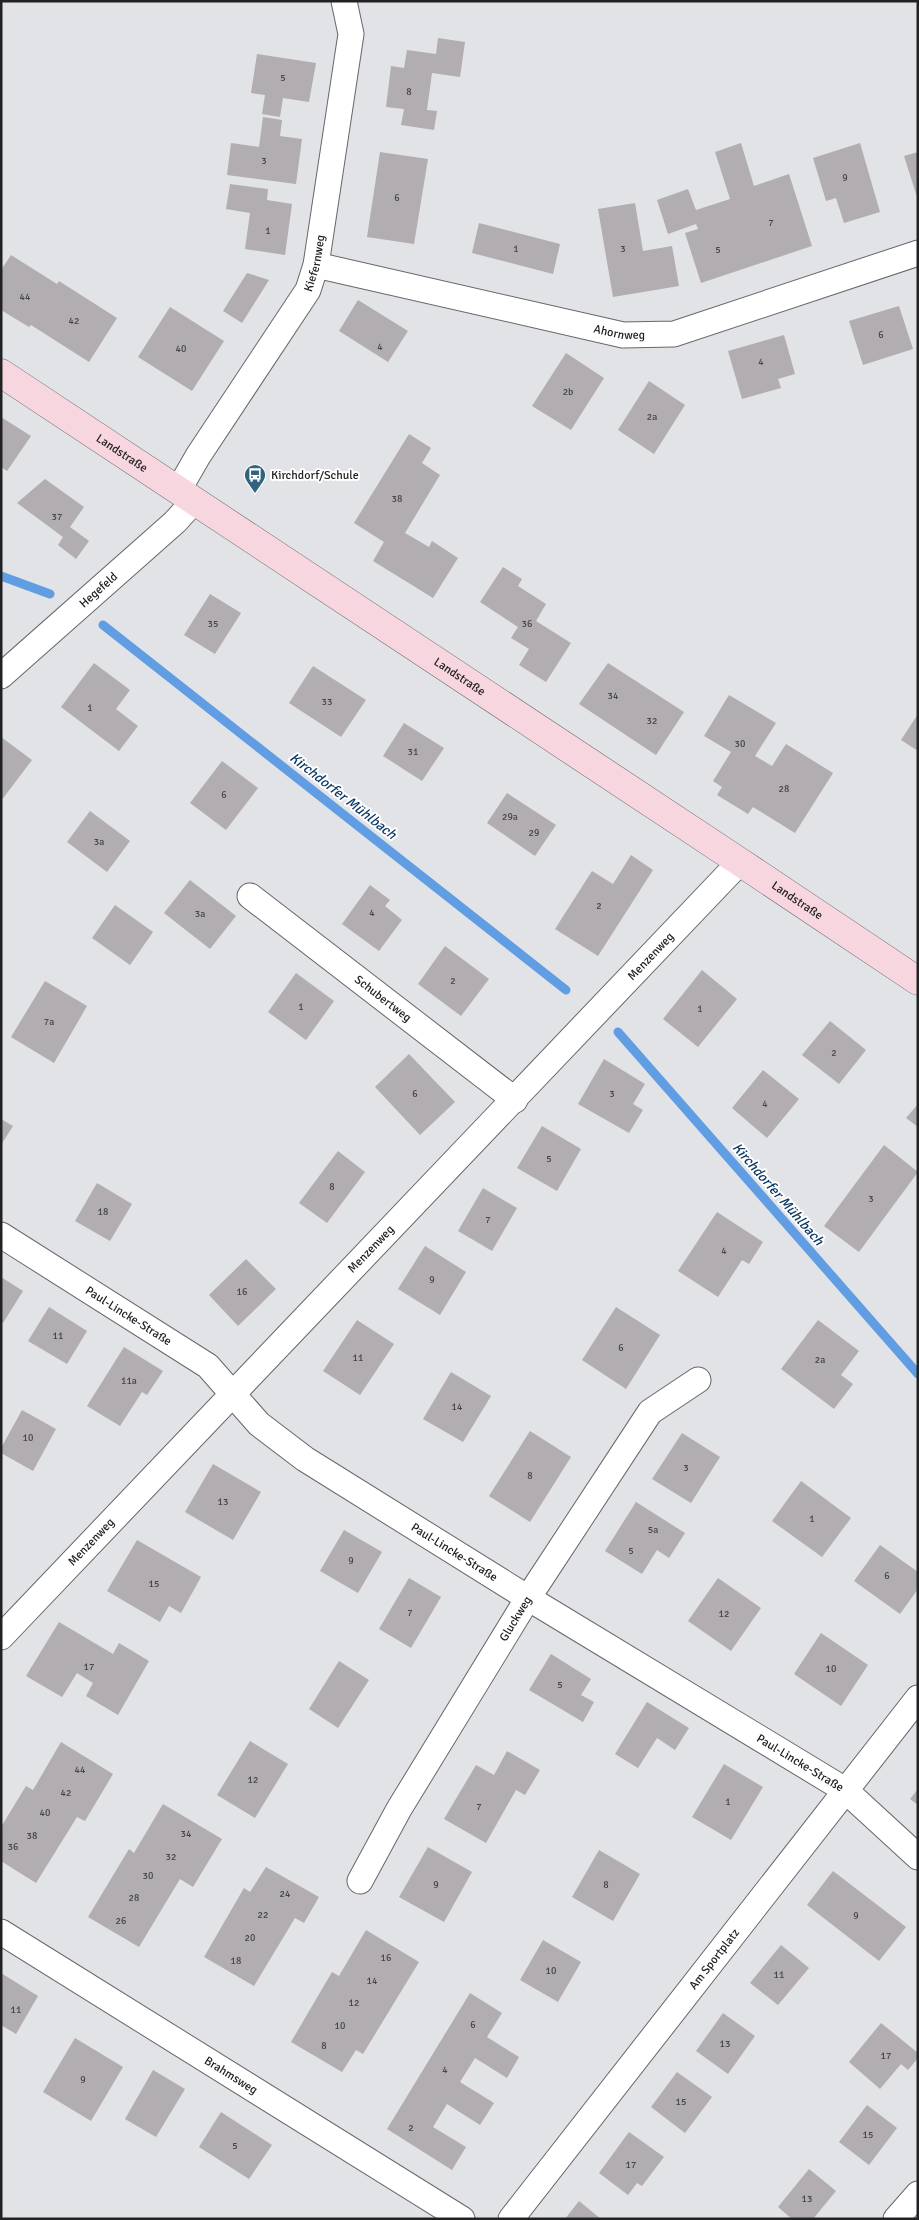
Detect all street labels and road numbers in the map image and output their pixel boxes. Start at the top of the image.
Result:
street label: Kiefernweg [300,234,328,293]
street label: Ahornweg [592,321,645,343]
street label: Landstraße [93,431,151,475]
street label: Hegefeld [76,569,121,611]
street label: Landstraße [431,654,488,699]
street label: Landstraße [769,878,826,923]
street label: Menzenweg [624,929,677,983]
street label: Schubertweg [352,972,415,1025]
street label: Menzenweg [344,1222,397,1276]
street label: Paul-Lincke-Straße [83,1283,175,1349]
street label: Menzenweg [65,1515,117,1569]
street label: Paul-Lincke-Straße [408,1519,500,1585]
street label: Gluckweg [496,1593,535,1644]
street label: Paul-Lincke-Straße [754,1731,847,1795]
street label: Am Sportplatz [686,1925,743,1992]
street label: Brahmsweg [202,2053,260,2097]

